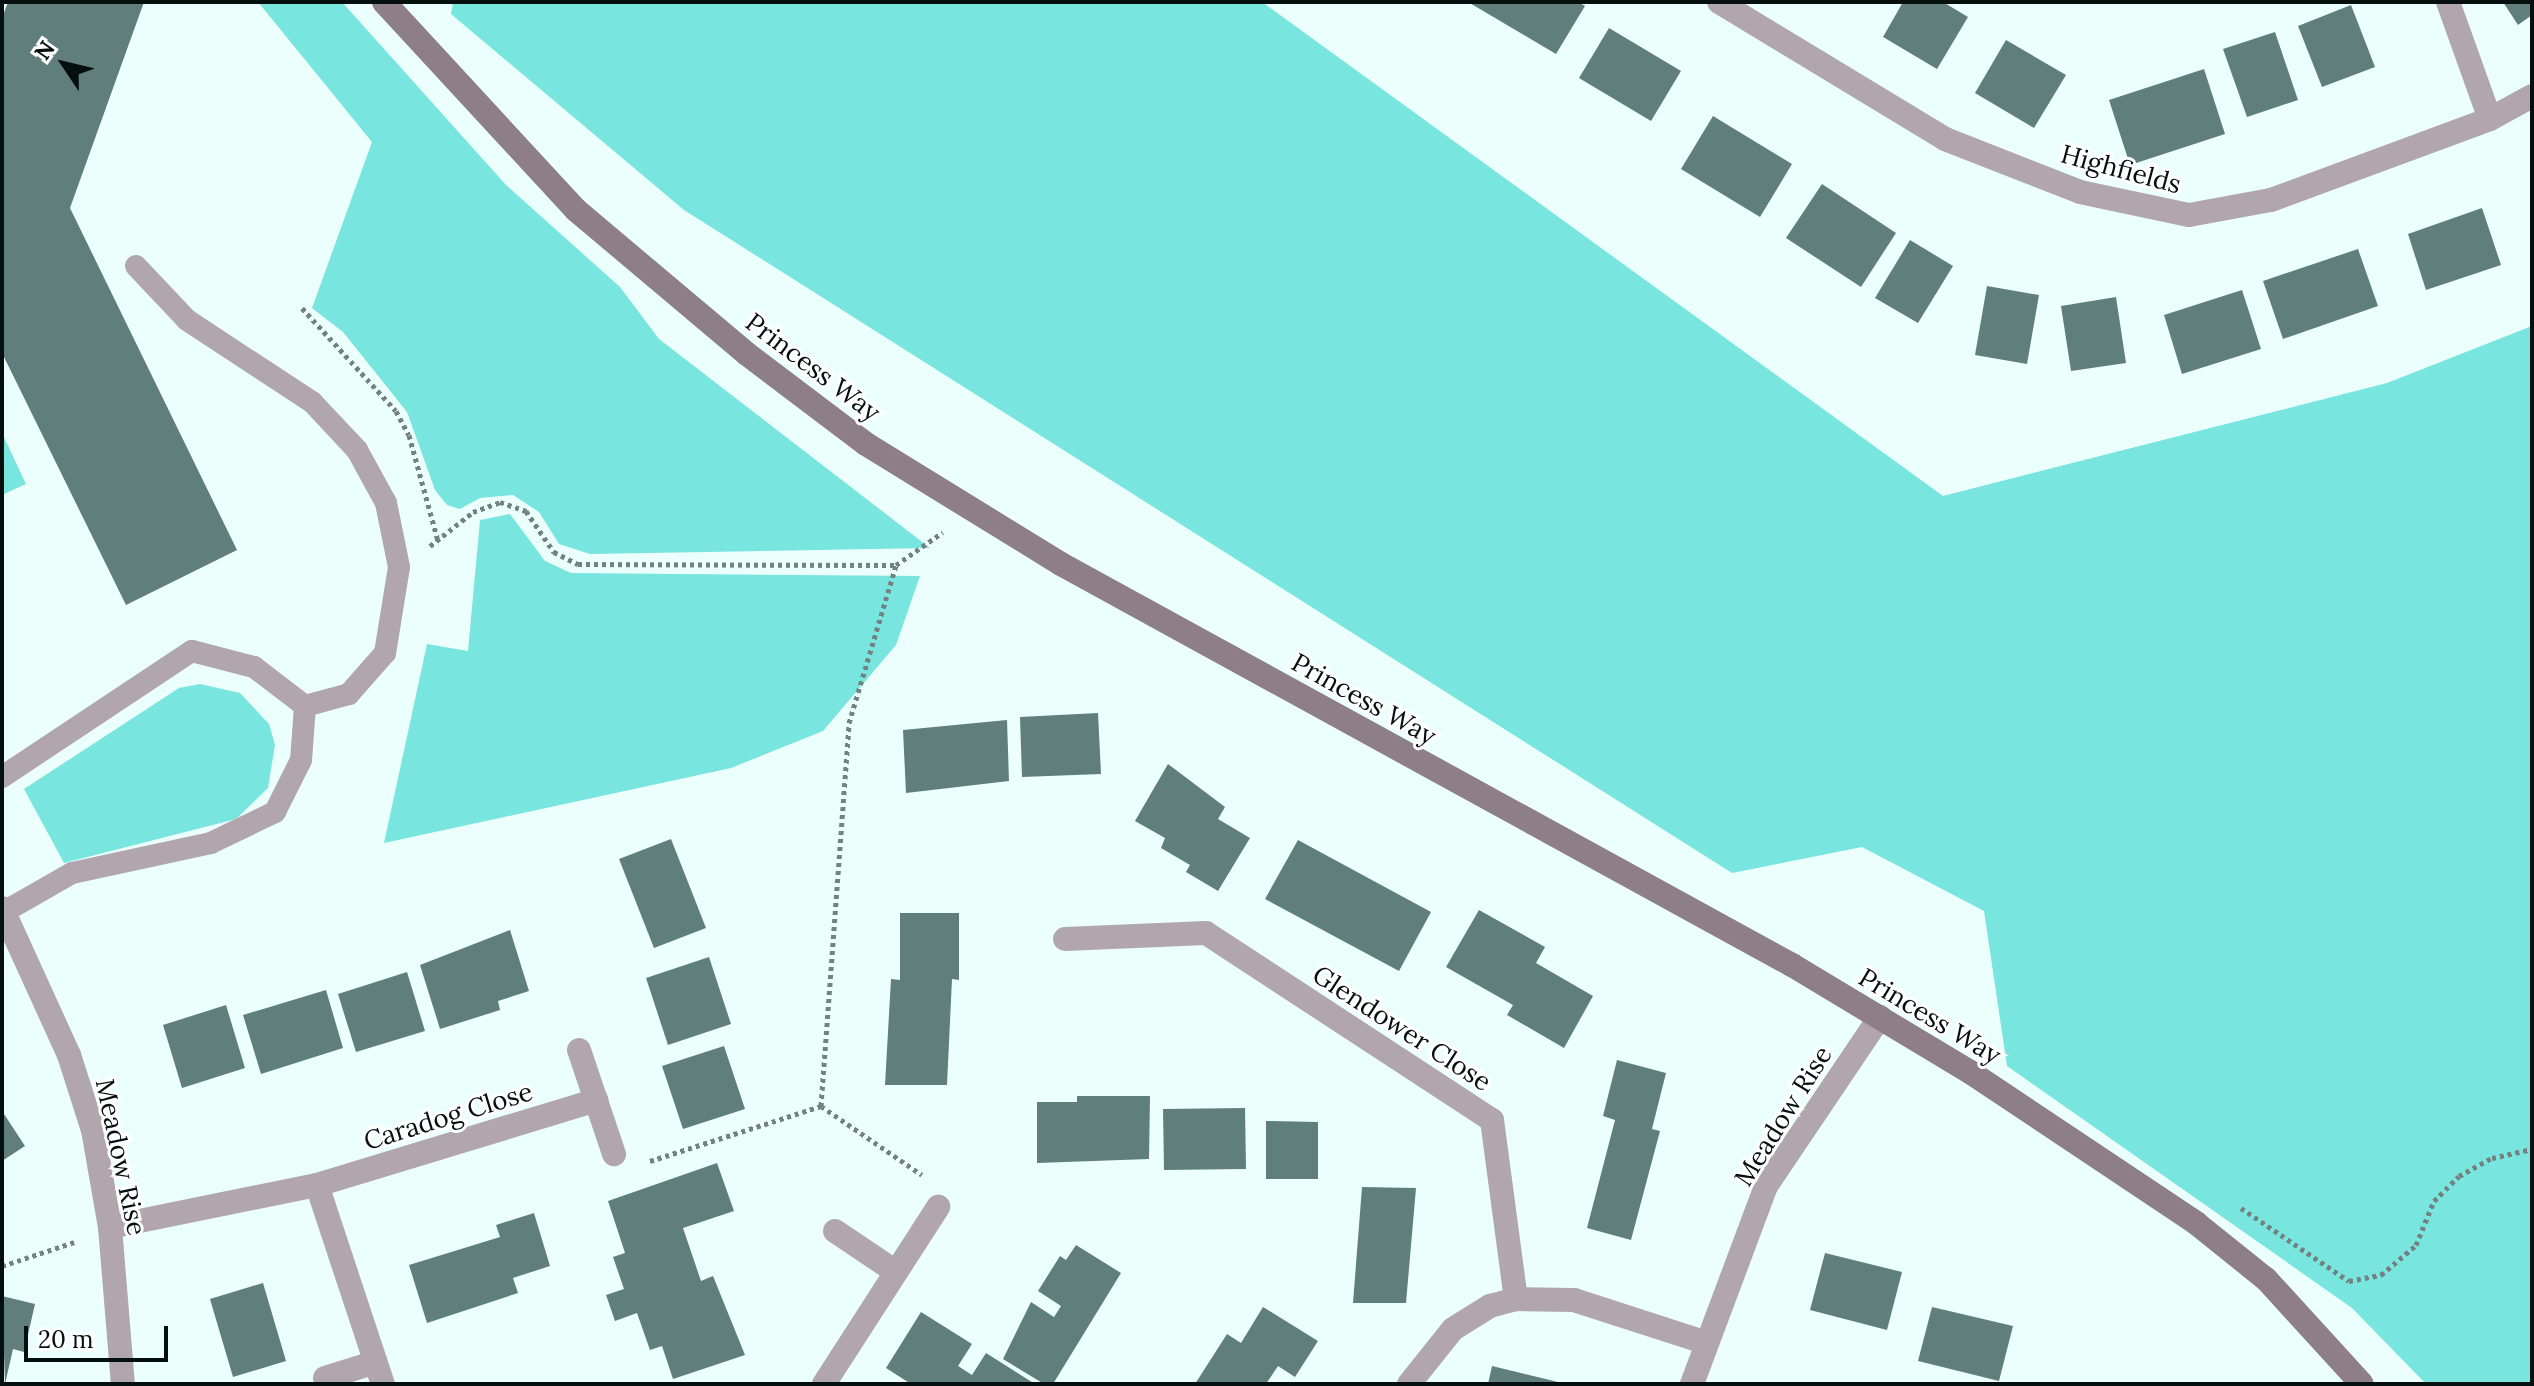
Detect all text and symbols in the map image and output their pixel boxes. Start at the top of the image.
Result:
north arrow [24,24,104,104]
text: N [28,35,61,65]
street label: Highfields [2058,138,2184,200]
street label: Princess Way [740,306,886,428]
street label: Princess Way [1286,646,1442,752]
street label: Glendower Close [1307,959,1497,1097]
street label: Princess Way [1853,961,2007,1071]
street label: Meadow Rise [1728,1040,1838,1192]
street label: Meadow Rise [89,1076,153,1238]
street label: Caradog Close [360,1076,536,1156]
scale bar [28,1310,172,1360]
text: 20 m [38,1324,94,1355]

